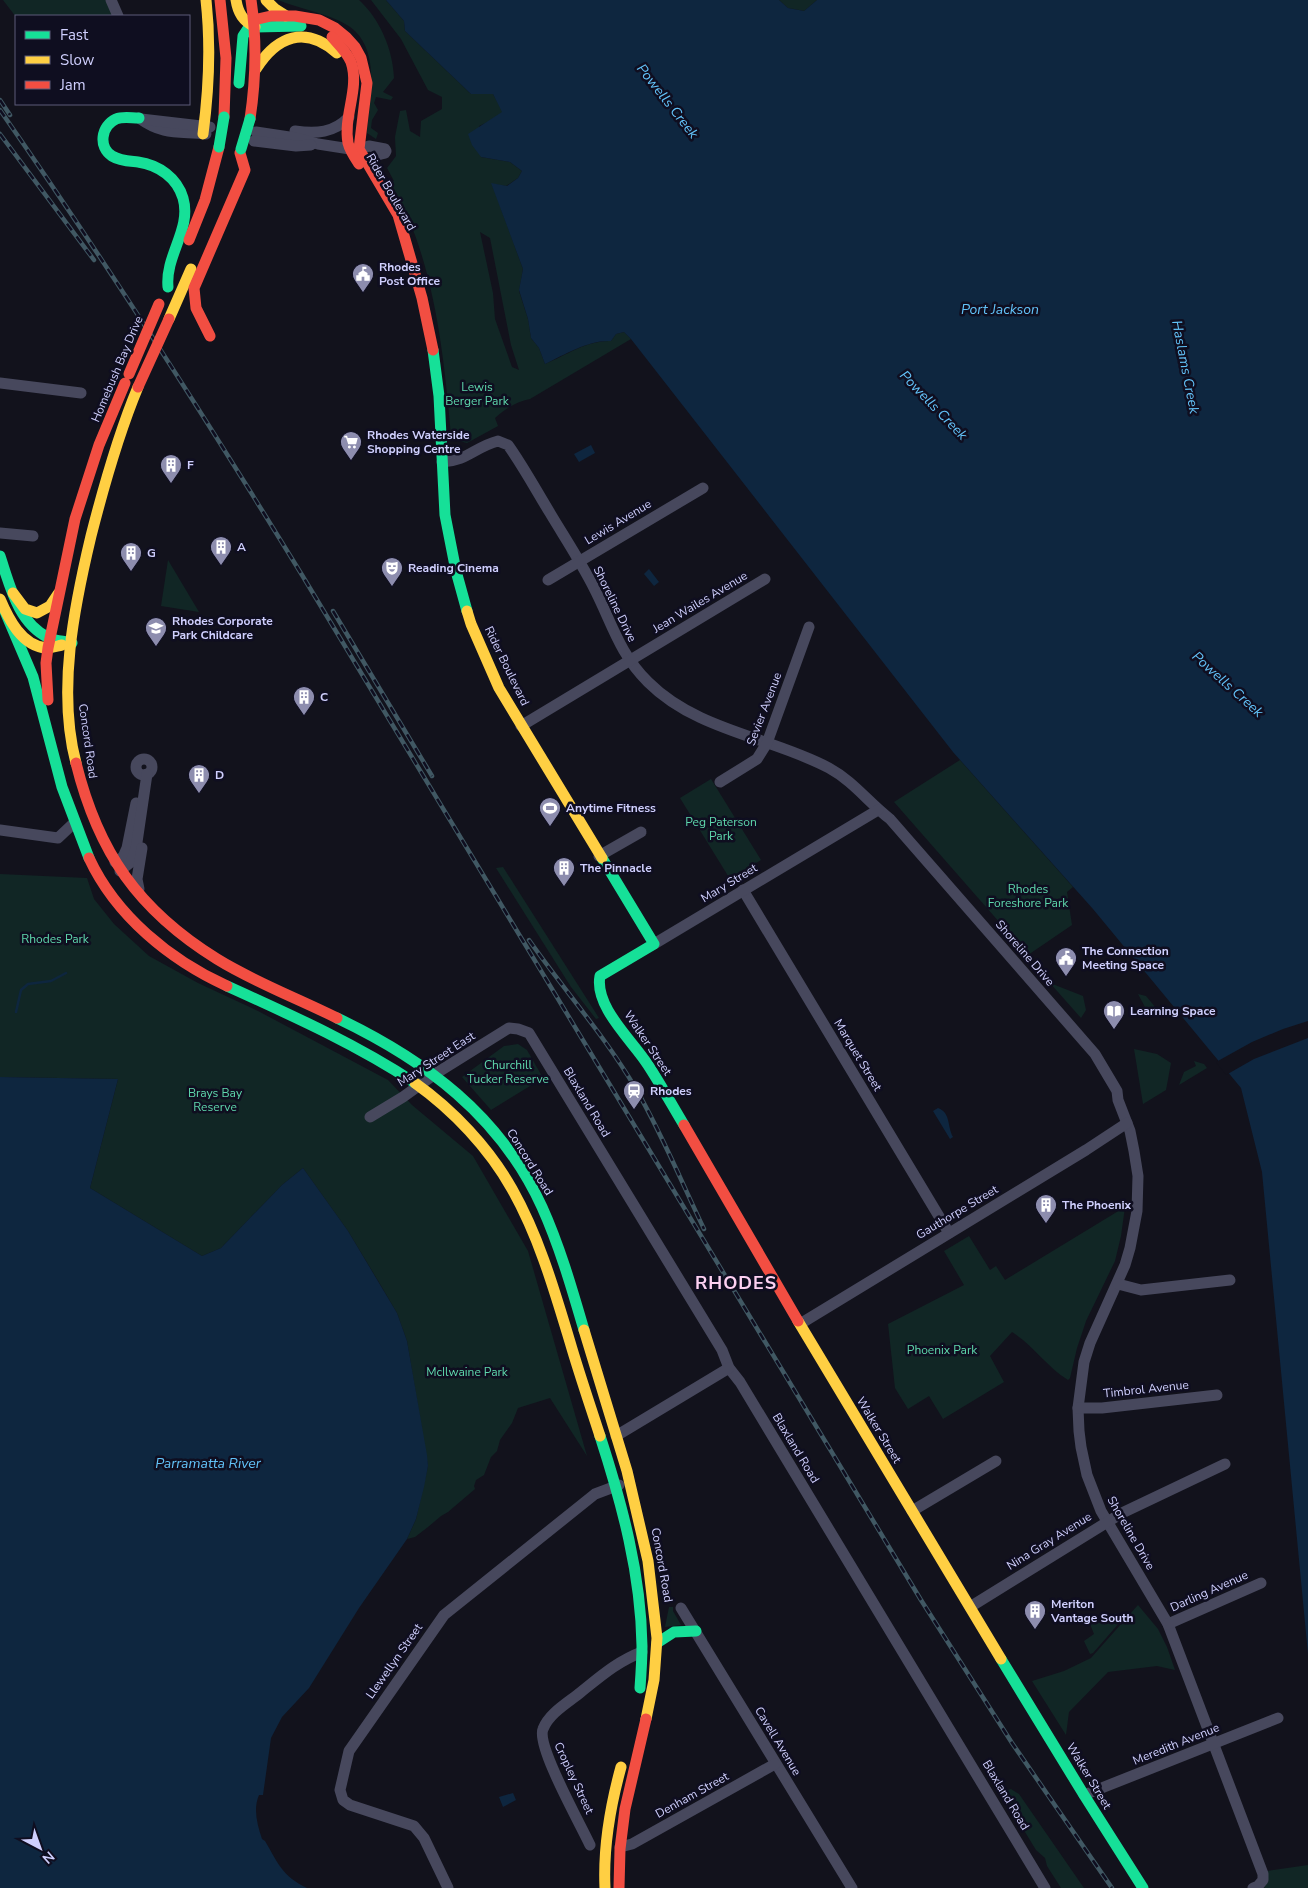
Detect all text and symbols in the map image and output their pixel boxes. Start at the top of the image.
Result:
legend [15,15,190,105]
text: Fast [60,25,89,45]
text: Slow [60,50,95,70]
water label: Powells Creek [632,60,703,143]
text: Jam [59,75,86,95]
street label: Rider Boulevard [362,151,420,233]
place label: Rhodes Post Office [379,259,440,289]
public building icon: Rhodes Post Office [351,262,375,293]
water label: Port Jackson [961,300,1039,319]
street label: Homebush Bay Drive [87,313,147,425]
water label: Haslams Creek [1167,319,1204,416]
water label: Powells Creek [895,366,972,445]
park label: Lewis Berger Park [445,379,510,409]
place label: Rhodes Waterside Shopping Centre [367,427,470,457]
supermarket icon: Rhodes Waterside Shopping Centre [339,430,363,461]
building icon: F [159,453,183,484]
place label: F [187,457,194,473]
street label: Lewis Avenue [582,496,654,548]
building icon: A [209,535,233,566]
place label: A [237,539,246,555]
building icon: G [119,541,143,572]
place label: G [147,545,156,561]
theatre icon: Reading Cinema [380,556,404,587]
place label: Reading Cinema [408,560,499,576]
street label: Shoreline Drive [590,563,640,645]
street label: Jean Wailes Avenue [649,567,750,637]
place label: Rhodes Corporate Park Childcare [172,613,273,643]
school or university icon: Rhodes Corporate Park Childcare [144,616,168,647]
street label: Rider Boulevard [481,624,533,708]
water label: Powells Creek [1188,647,1268,722]
street label: Sevier Avenue [743,670,785,748]
building icon: C [292,685,316,716]
place label: C [320,689,328,705]
street label: Concord Road [75,703,101,779]
building icon: D [187,763,211,794]
place label: D [215,767,224,783]
sports icon: Anytime Fitness [538,796,562,827]
place label: Anytime Fitness [566,800,656,816]
park label: Peg Paterson Park [685,814,757,844]
building icon: The Pinnacle [552,856,576,887]
street label: Mary Street [698,859,761,906]
place label: The Pinnacle [580,860,652,876]
park label: Rhodes Foreshore Park [988,881,1069,911]
street label: Shoreline Drive [992,917,1058,989]
park label: Rhodes Park [21,931,90,947]
place label: The Connection Meeting Space [1082,943,1169,973]
public building icon: The Connection Meeting Space [1054,946,1078,977]
library icon: Learning Space [1102,999,1126,1030]
place label: Learning Space [1130,1003,1216,1019]
street label: Walker Street [620,1008,676,1079]
street label: Marquet Street [830,1016,886,1095]
street label: Mary Street East [394,1027,479,1090]
park label: Churchill Tucker Reserve [467,1057,549,1087]
street label: Blaxland Road [560,1064,614,1140]
station icon: Rhodes [622,1079,646,1110]
place label: Rhodes [650,1083,692,1099]
park label: Brays Bay Reserve [188,1085,243,1115]
street label: Concord Road [503,1126,557,1198]
street label: Gauthorpe Street [913,1181,1002,1243]
building icon: The Phoenix [1034,1193,1058,1224]
place label: The Phoenix [1062,1197,1132,1213]
district label: RHODES [695,1271,777,1295]
park label: Phoenix Park [907,1342,978,1358]
park label: McIlwaine Park [426,1364,509,1380]
street label: Timbrol Avenue [1103,1377,1189,1401]
street label: Walker Street [853,1394,906,1467]
street label: Blaxland Road [769,1410,823,1486]
water label: Parramatta River [155,1454,262,1473]
street label: Shoreline Drive [1103,1493,1159,1573]
street label: Nina Gray Avenue [1004,1508,1094,1574]
street label: Concord Road [648,1526,676,1604]
street label: Darling Avenue [1168,1567,1250,1615]
place label: Meriton Vantage South [1050,1596,1134,1626]
building icon: Meriton Vantage South [1023,1599,1047,1630]
street label: Llewellyn Street [362,1620,426,1702]
street label: Cavell Avenue [751,1704,805,1778]
street label: Meredith Avenue [1130,1719,1222,1769]
street label: Cropley Street [550,1739,598,1817]
street label: Walker Street [1063,1740,1116,1813]
street label: Blaxland Road [979,1757,1033,1833]
street label: Denham Street [653,1768,732,1822]
north arrow [15,1823,65,1873]
text: N [38,1847,58,1868]

